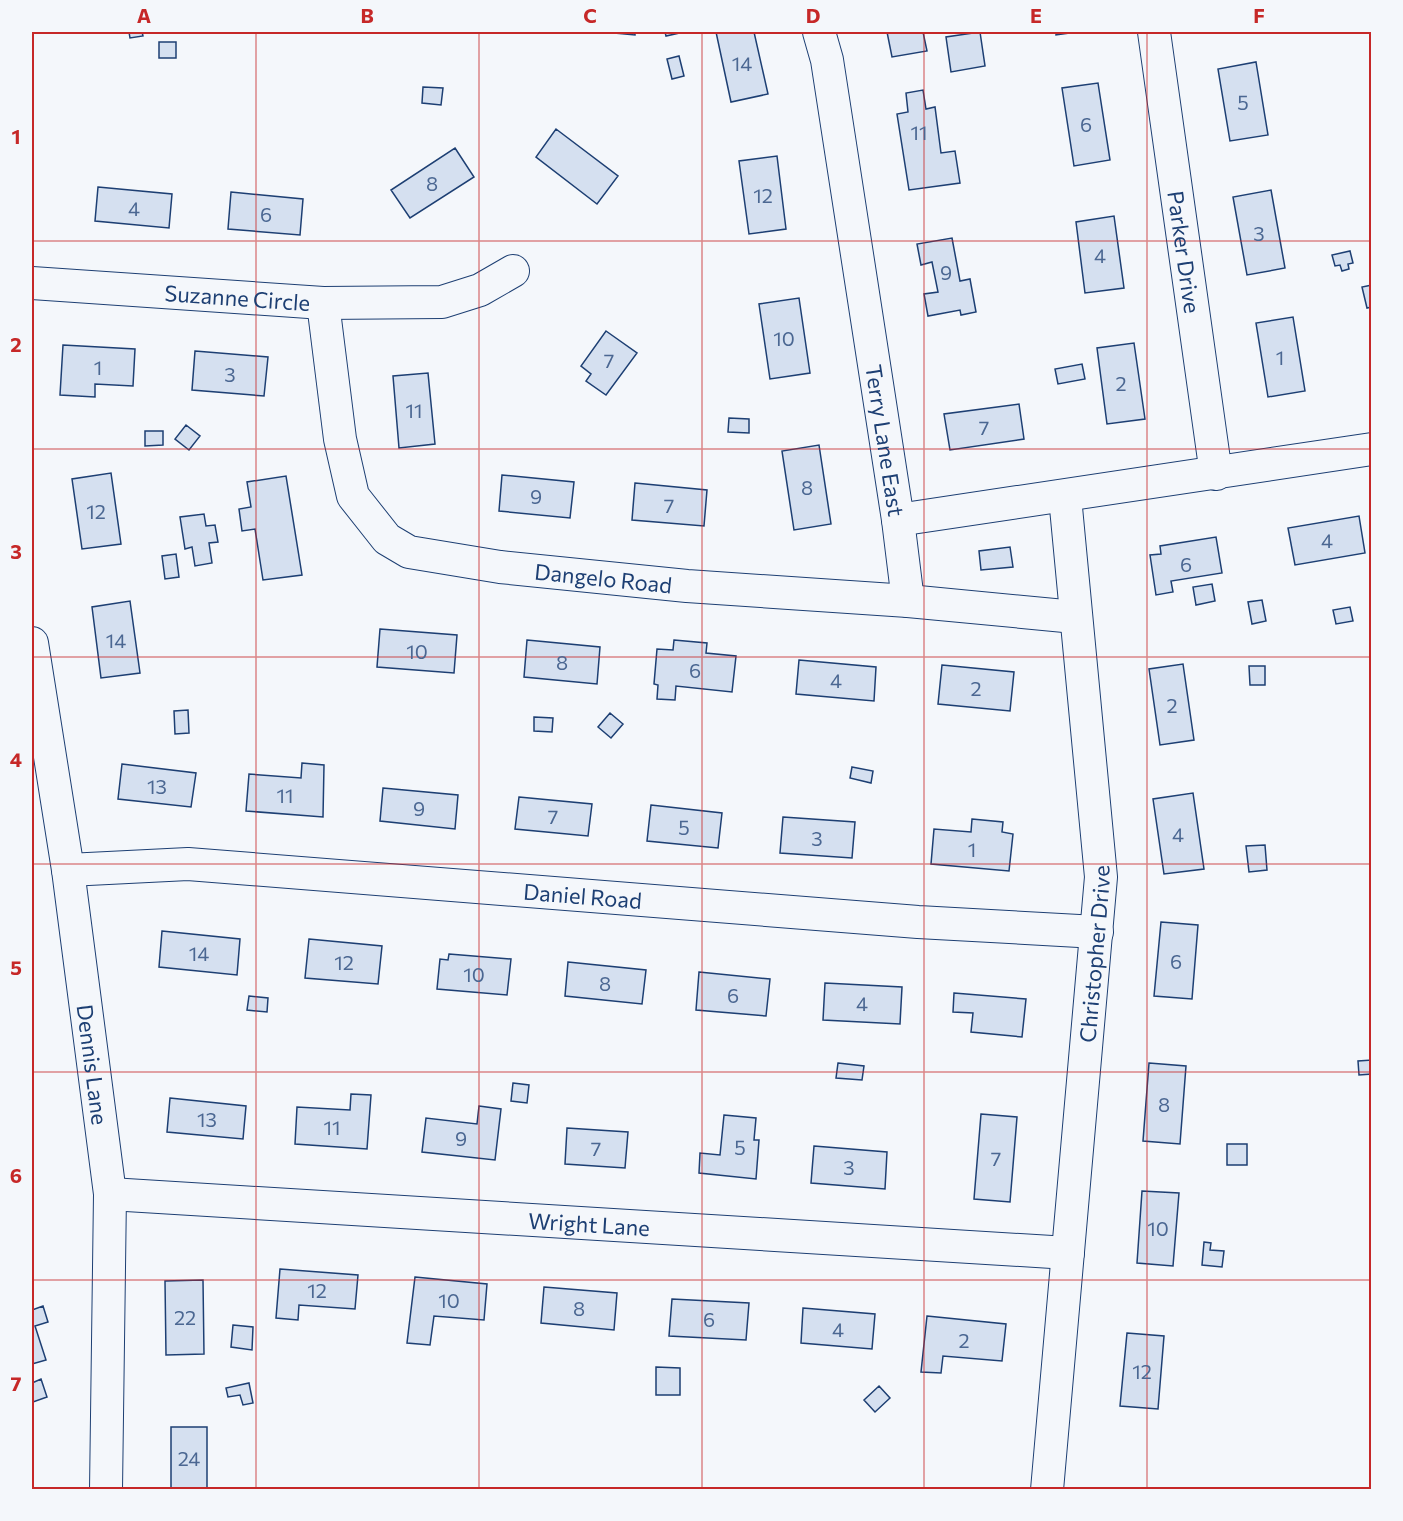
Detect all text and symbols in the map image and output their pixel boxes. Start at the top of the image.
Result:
text: A [137,3,151,27]
text: B [360,3,374,27]
text: C [583,3,597,27]
text: D [806,3,820,27]
text: E [1030,3,1042,27]
text: F [1253,3,1265,27]
house number: 14 [732,51,752,75]
house number: 5 [1237,90,1249,114]
house number: 6 [1080,112,1092,136]
house number: 11 [910,120,928,144]
text: 1 [11,124,21,148]
house number: 8 [426,171,438,195]
house number: 12 [753,183,773,207]
street label: Parker Drive [1163,189,1207,315]
house number: 4 [128,196,140,220]
house number: 6 [260,202,272,226]
house number: 3 [1253,221,1265,245]
house number: 4 [1094,243,1106,267]
house number: 9 [940,260,952,284]
street label: Suzanne Circle [164,279,311,316]
house number: 10 [773,326,795,350]
text: 2 [10,332,22,356]
house number: 1 [1276,345,1284,369]
house number: 7 [604,348,614,372]
house number: 1 [94,355,102,379]
house number: 3 [224,362,236,386]
street label: Terry Lane East [861,363,911,518]
house number: 2 [1115,371,1127,395]
house number: 11 [405,398,423,422]
house number: 7 [979,415,989,439]
house number: 8 [801,475,813,499]
house number: 9 [530,484,542,508]
house number: 7 [664,493,674,517]
house number: 12 [86,499,106,523]
house number: 4 [1321,528,1333,552]
text: 3 [10,539,22,563]
house number: 6 [1180,552,1192,576]
street label: Dangelo Road [533,557,673,598]
house number: 14 [106,628,126,652]
house number: 10 [406,639,428,663]
house number: 8 [556,650,568,674]
house number: 6 [689,658,701,682]
house number: 4 [830,668,842,692]
house number: 2 [970,676,982,700]
house number: 2 [1166,693,1178,717]
text: 4 [10,747,22,771]
house number: 13 [147,774,167,798]
house number: 11 [276,783,294,807]
house number: 9 [413,796,425,820]
house number: 7 [548,804,558,828]
house number: 5 [678,815,690,839]
house number: 4 [1172,822,1184,846]
house number: 3 [811,826,823,850]
house number: 1 [968,837,976,861]
street label: Christopher Drive [1073,864,1114,1044]
street label: Daniel Road [522,877,643,914]
house number: 14 [189,941,209,965]
house number: 6 [1170,949,1182,973]
house number: 12 [334,950,354,974]
text: 5 [10,955,22,979]
house number: 10 [463,962,485,986]
house number: 8 [599,971,611,995]
house number: 6 [727,983,739,1007]
house number: 4 [856,991,868,1015]
street label: Dennis Lane [72,1003,114,1126]
house number: 8 [1158,1092,1170,1116]
house number: 13 [197,1107,217,1131]
house number: 11 [323,1115,341,1139]
house number: 9 [455,1126,467,1150]
house number: 5 [734,1135,746,1159]
house number: 7 [591,1136,601,1160]
house number: 7 [991,1146,1001,1170]
house number: 3 [843,1155,855,1179]
text: 6 [10,1163,22,1187]
street label: Wright Lane [527,1206,651,1241]
house number: 10 [1147,1216,1169,1240]
house number: 12 [307,1278,327,1302]
house number: 10 [438,1288,460,1312]
house number: 8 [573,1296,585,1320]
house number: 22 [174,1305,196,1329]
house number: 6 [703,1307,715,1331]
house number: 4 [832,1317,844,1341]
house number: 2 [958,1328,970,1352]
house number: 12 [1132,1359,1152,1383]
text: 7 [11,1371,22,1395]
house number: 24 [178,1446,200,1470]

